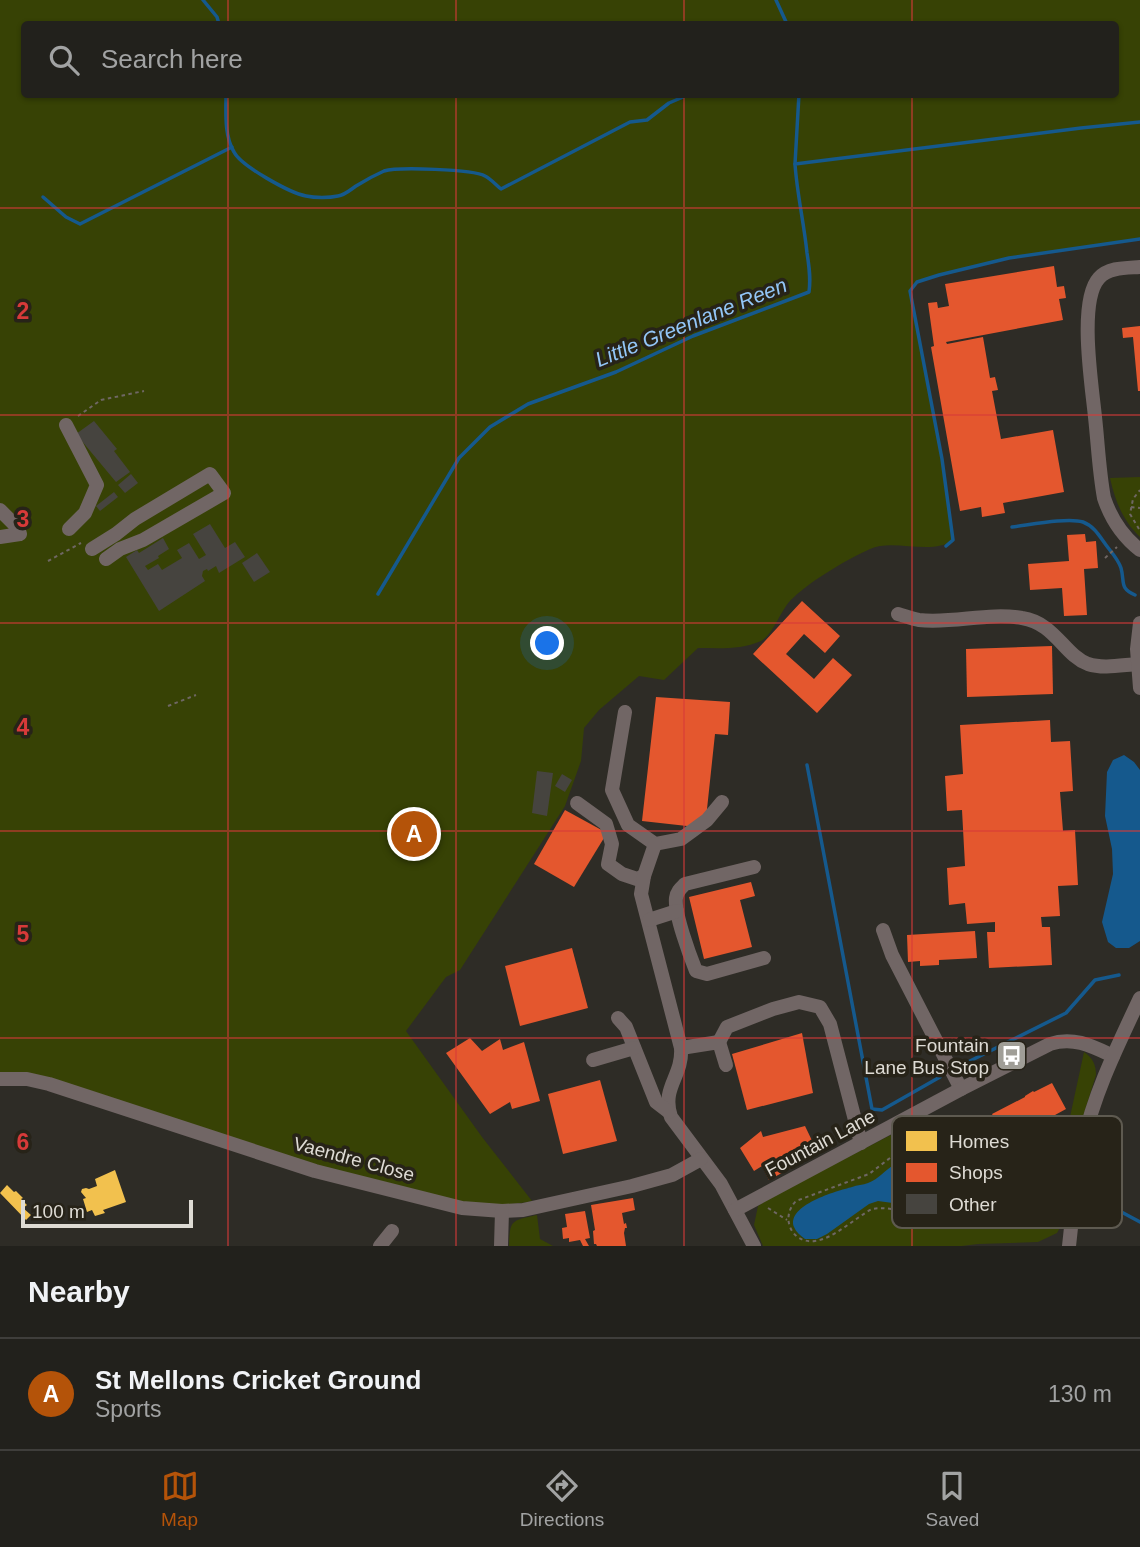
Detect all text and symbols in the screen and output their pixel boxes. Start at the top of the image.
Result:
search box [21,21,1119,98]
icon: search [45,41,83,79]
text: Search here [101,44,243,74]
water label: Little Greenlane Reen [592,273,790,371]
text: 2 [17,298,29,324]
text: 3 [17,506,29,532]
your location [530,626,564,660]
text: 4 [17,714,30,740]
pin: A [391,808,437,860]
text: 5 [17,921,30,947]
place label: Fountain Lane Bus Stop [864,1035,989,1078]
bus stop icon: Fountain Lane Bus Stop [995,1039,1029,1073]
street label: Fountain Lane [761,1105,879,1181]
legend [892,1116,1122,1228]
text: 6 [17,1129,29,1155]
text: Homes [949,1131,1009,1152]
street label: Vaendre Close [291,1133,417,1185]
text: Shops [949,1162,1003,1183]
text: Other [949,1194,997,1215]
scale bar [21,1197,192,1229]
text: 100 m [32,1201,85,1222]
text: Nearby [28,1275,130,1308]
text: St Mellons Cricket Ground [95,1365,422,1395]
text: A [43,1381,59,1407]
text: 130 m [1048,1381,1112,1407]
text: Sports [95,1396,161,1422]
tab: Map [161,1467,199,1531]
tab: Directions [520,1467,604,1531]
tab: Saved [925,1467,979,1531]

